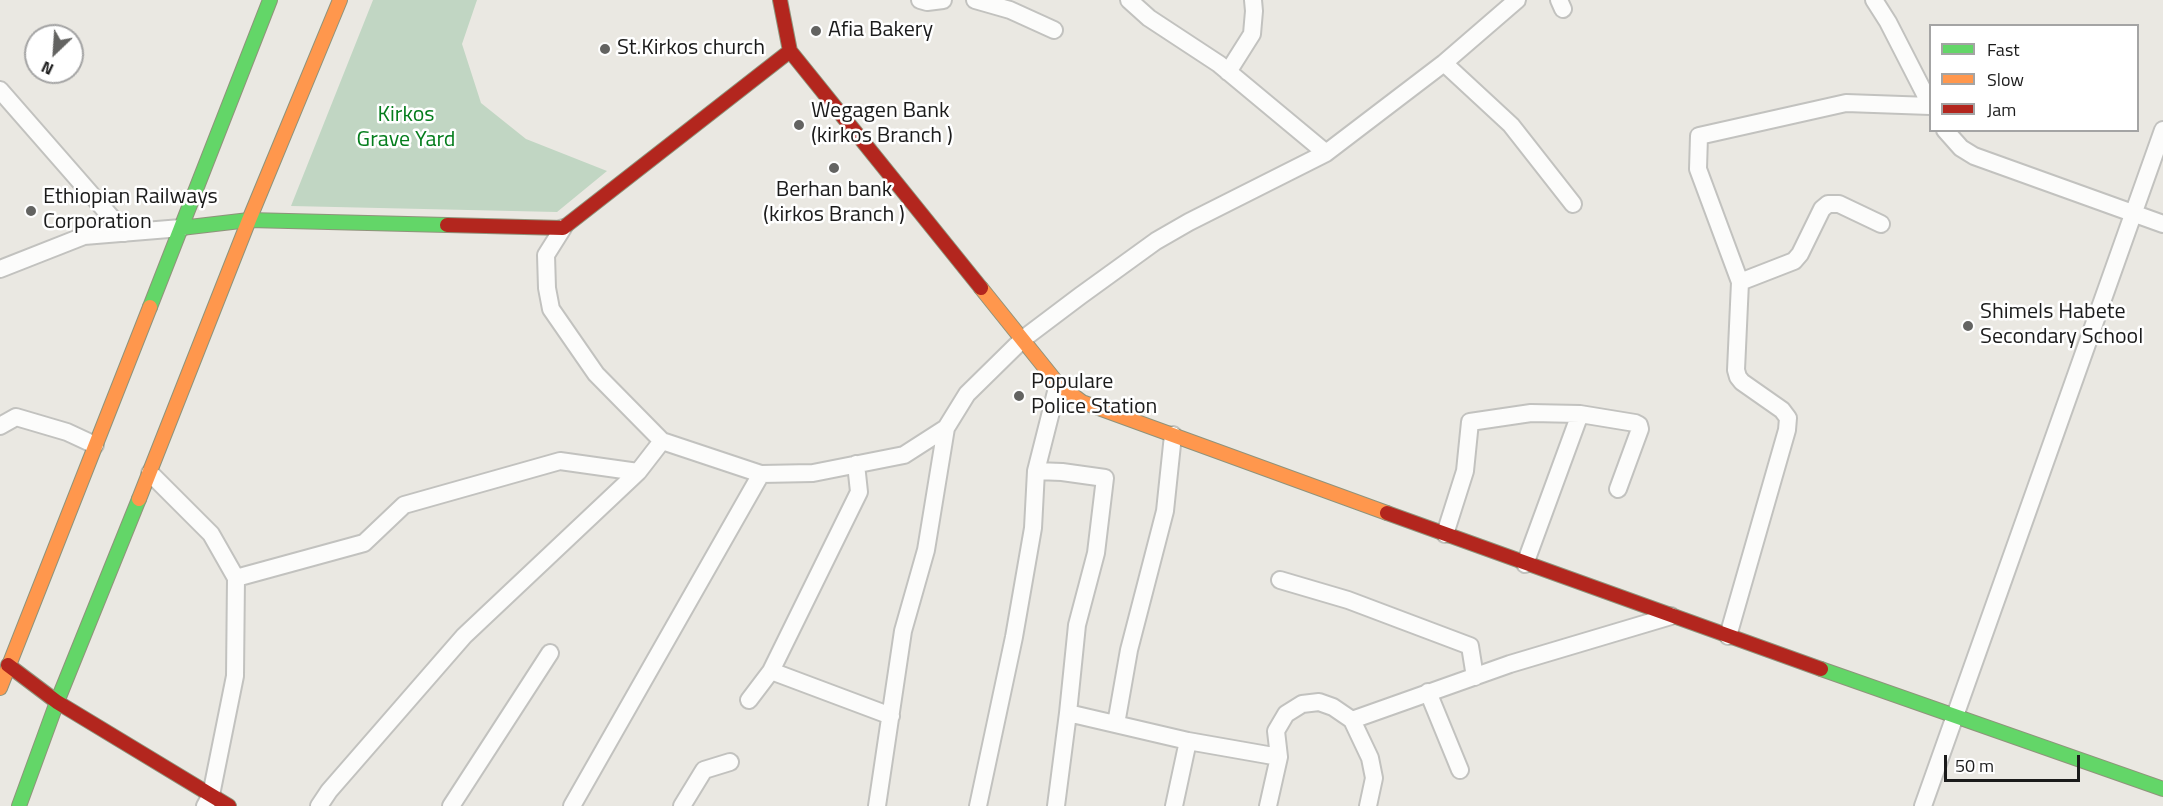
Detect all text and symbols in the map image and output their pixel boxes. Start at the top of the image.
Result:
place label: Afia Bakery [828,18,933,44]
north arrow [24,24,84,84]
marker: Afia Bakery [809,24,823,38]
legend [1929,24,2139,132]
place label: St.Kirkos church [617,36,765,62]
text: Fast [1987,36,2020,63]
marker: St.Kirkos church [598,42,612,56]
text: N [37,55,57,82]
text: Slow [1987,66,2024,93]
text: Jam [1987,96,2016,123]
place label: Wegagen Bank (kirkos Branch ) [811,99,953,150]
park label: Kirkos Grave Yard [357,103,455,154]
marker: Wegagen Bank (kirkos Branch ) [792,118,806,132]
marker: Berhan bank (kirkos Branch ) [827,161,841,175]
place label: Berhan bank (kirkos Branch ) [763,178,905,230]
place label: Ethiopian Railways Corporation [43,185,218,236]
marker: Ethiopian Railways Corporation [24,204,38,218]
place label: Shimels Habete Secondary School [1980,300,2143,352]
marker: Shimels Habete Secondary School [1961,319,1975,333]
place label: Populare Police Station [1031,370,1157,422]
marker: Populare Police Station [1012,389,1026,403]
scale bar [1947,743,2084,781]
text: 50 m [1955,752,1994,779]

